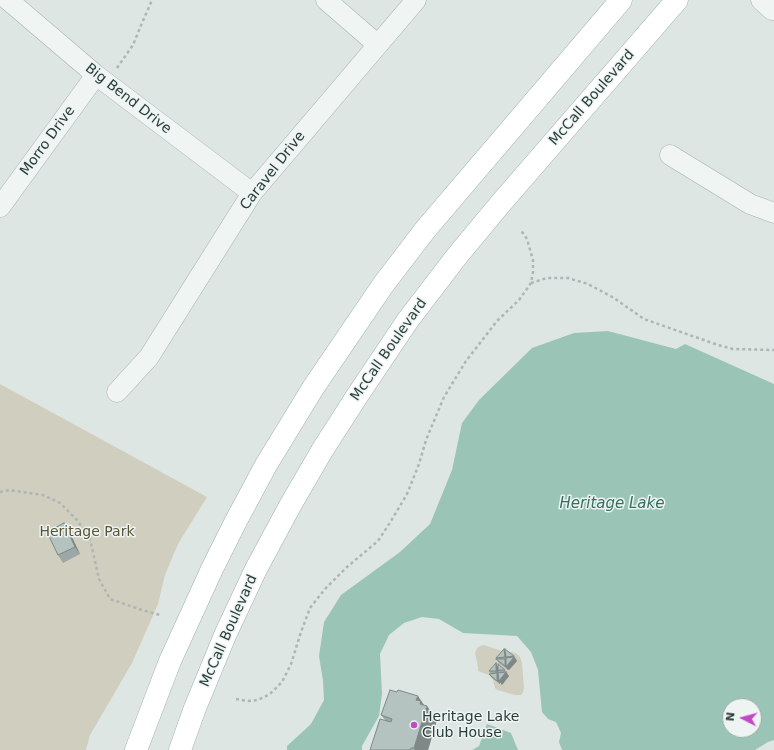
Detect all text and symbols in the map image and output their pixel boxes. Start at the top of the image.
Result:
street label: McCall Boulevard [546,47,638,149]
street label: Big Bend Drive [82,60,174,138]
street label: Morro Drive [17,103,79,179]
street label: Caravel Drive [237,128,309,214]
street label: McCall Boulevard [347,296,431,404]
water label: Heritage Lake [560,495,664,513]
park label: Heritage Park [39,524,135,540]
street label: McCall Boulevard [197,572,261,690]
north arrow [722,698,762,738]
place label: Heritage Lake Club House [422,709,519,742]
text: N [724,712,738,722]
marker: Heritage Lake Club House [409,720,419,730]

